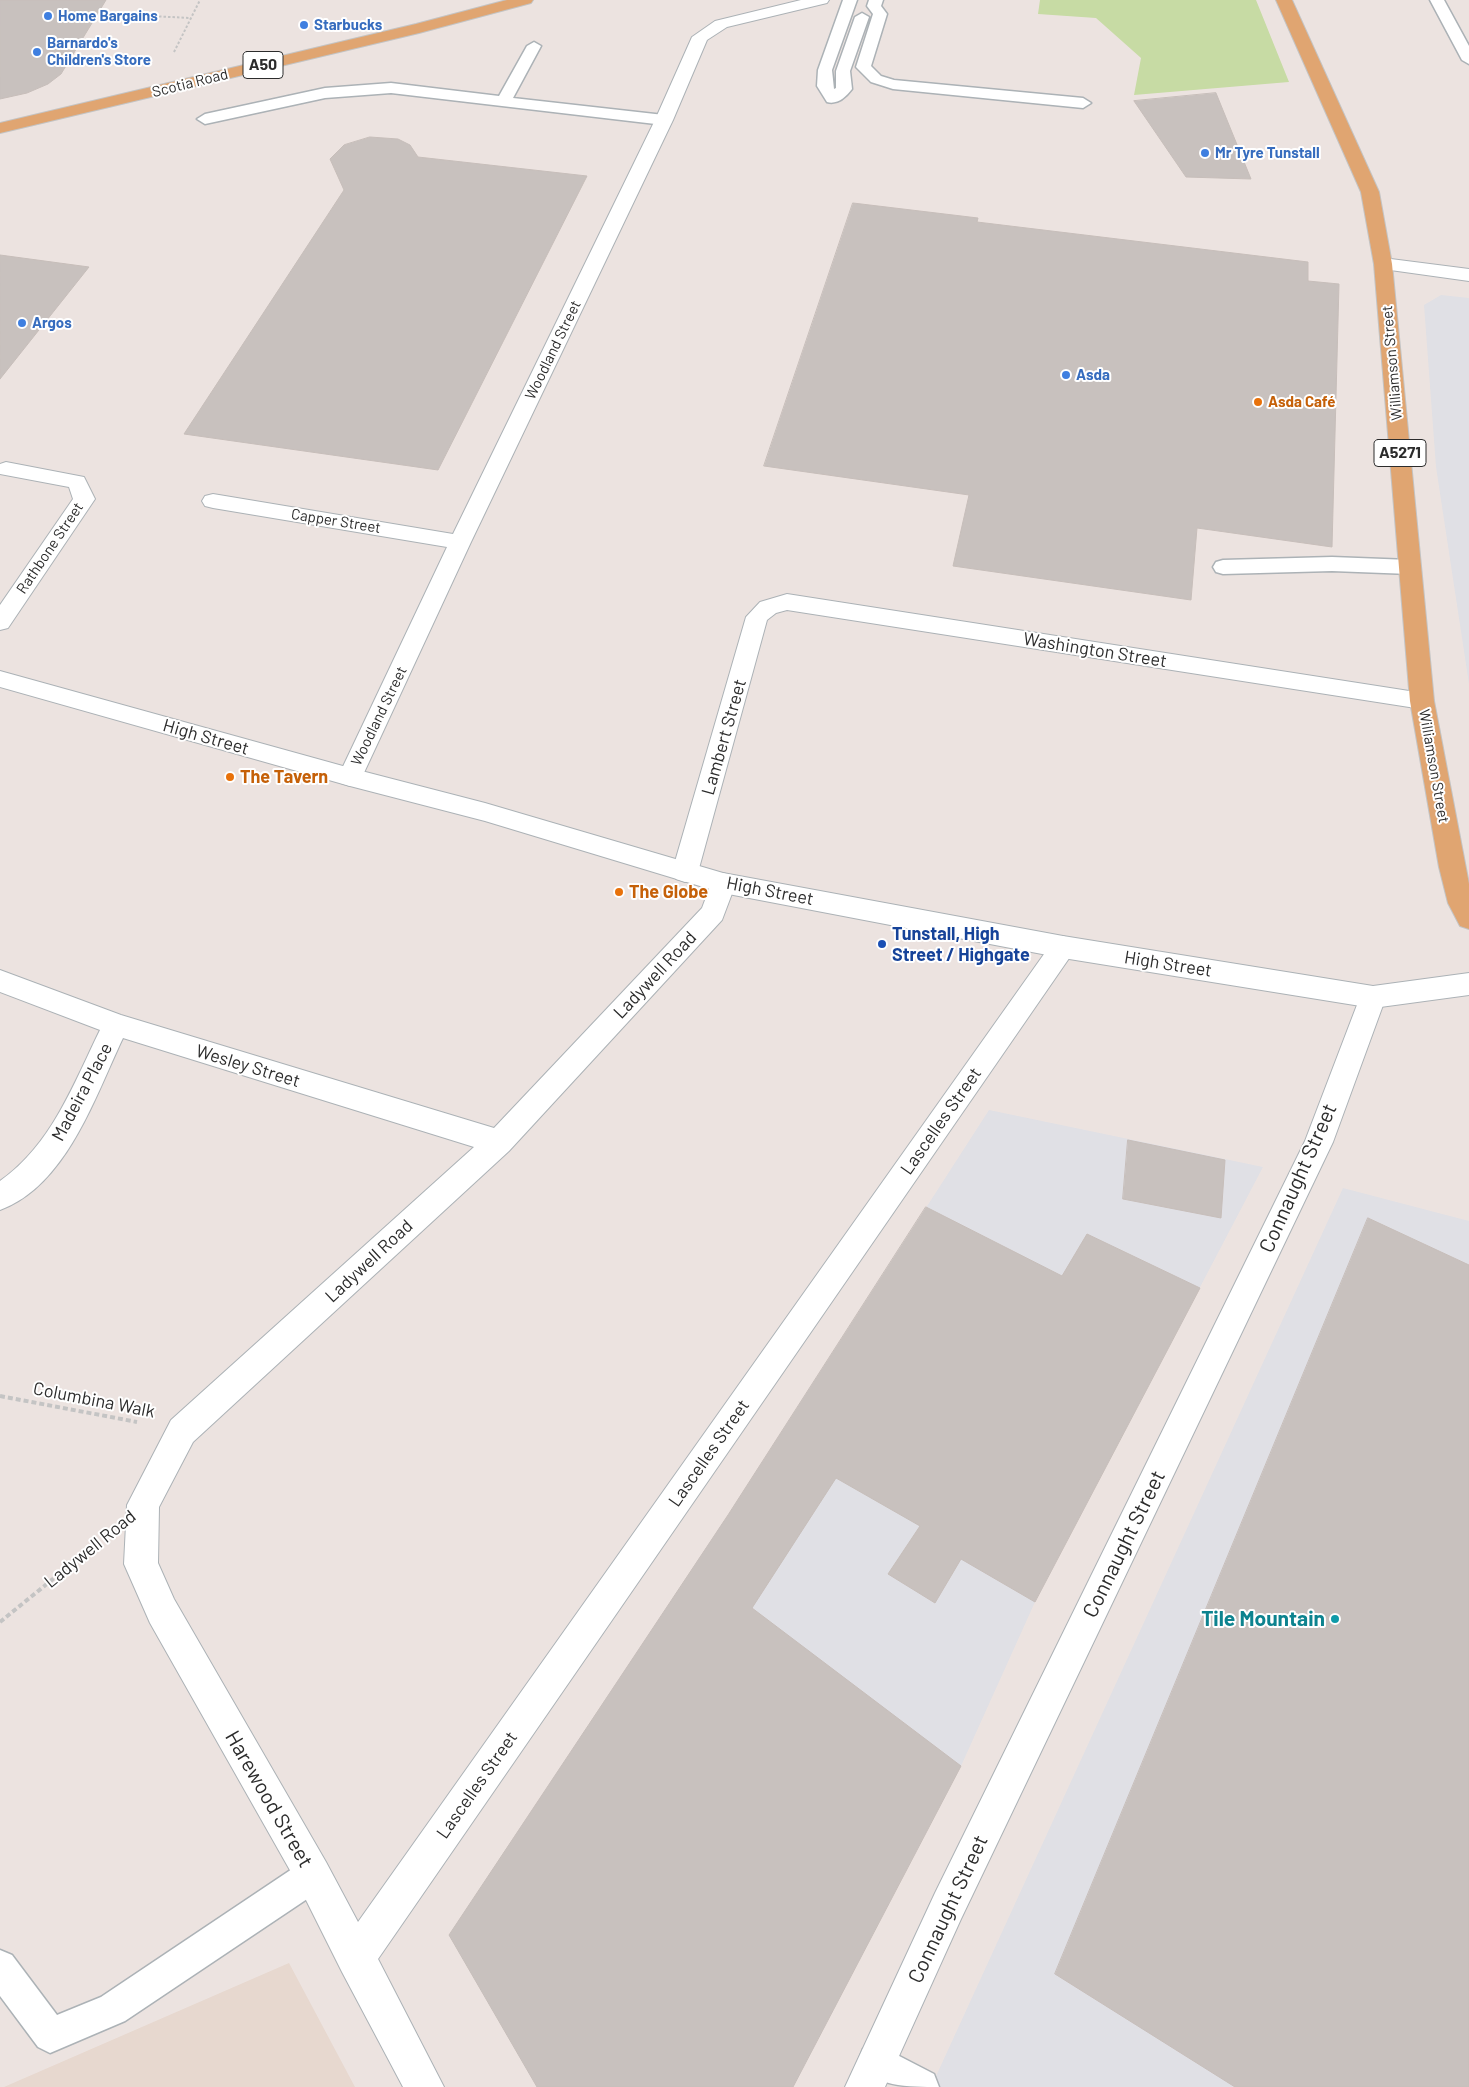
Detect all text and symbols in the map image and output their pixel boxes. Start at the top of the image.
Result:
place label: Home Bargains [58,7,158,25]
marker: Home Bargains [42,10,54,22]
place label: Starbucks [314,16,382,34]
marker: Starbucks [298,19,310,31]
place label: Barnardo's Children's Store [47,34,151,69]
marker: Barnardo's Children's Store [31,46,43,58]
road number: A50 [243,52,283,78]
street label: Scotia Road [150,65,230,101]
place label: Mr Tyre Tunstall [1215,144,1320,162]
marker: Mr Tyre Tunstall [1199,147,1211,159]
street label: Woodland Street [521,297,585,403]
street label: Williamson Street [1378,305,1406,421]
place label: Argos [32,314,72,332]
marker: Argos [16,317,28,329]
place label: Asda [1076,366,1110,384]
marker: Asda [1060,369,1072,381]
place label: Asda Café [1268,393,1335,411]
marker: Asda Café [1252,396,1264,408]
road number: A5271 [1374,439,1426,466]
street label: Rathbone Street [13,499,87,597]
street label: Capper Street [290,505,382,537]
street label: Washington Street [1022,628,1168,672]
street label: Woodland Street [347,663,411,769]
street label: Lambert Street [697,677,751,797]
street label: Williamson Street [1415,708,1453,824]
street label: High Street [161,714,251,760]
place label: The Tavern [240,766,328,788]
marker: The Tavern [224,771,236,783]
street label: High Street [725,872,815,910]
place label: The Globe [629,881,708,903]
marker: The Globe [613,886,625,898]
place label: Tunstall, High Street / Highgate [892,923,1030,966]
street label: Ladywell Road [609,927,701,1023]
marker: Tunstall, High Street / Highgate [876,938,888,950]
street label: High Street [1123,946,1213,982]
street label: Madeira Place [47,1039,117,1145]
street label: Wesley Street [193,1040,303,1092]
street label: Lascelles Street [896,1063,986,1179]
street label: Connaught Street [1254,1100,1342,1256]
street label: Ladywell Road [321,1215,417,1307]
street label: Columbina Walk [31,1378,157,1422]
street label: Lascelles Street [664,1395,754,1511]
street label: Connaught Street [1077,1466,1171,1622]
street label: Ladywell Road [40,1506,140,1592]
place label: Tile Mountain [1201,1606,1325,1632]
marker: Tile Mountain [1329,1613,1341,1625]
street label: Harewood Street [220,1726,318,1872]
street label: Lascelles Street [432,1727,522,1843]
street label: Connaught Street [903,1831,993,1987]

